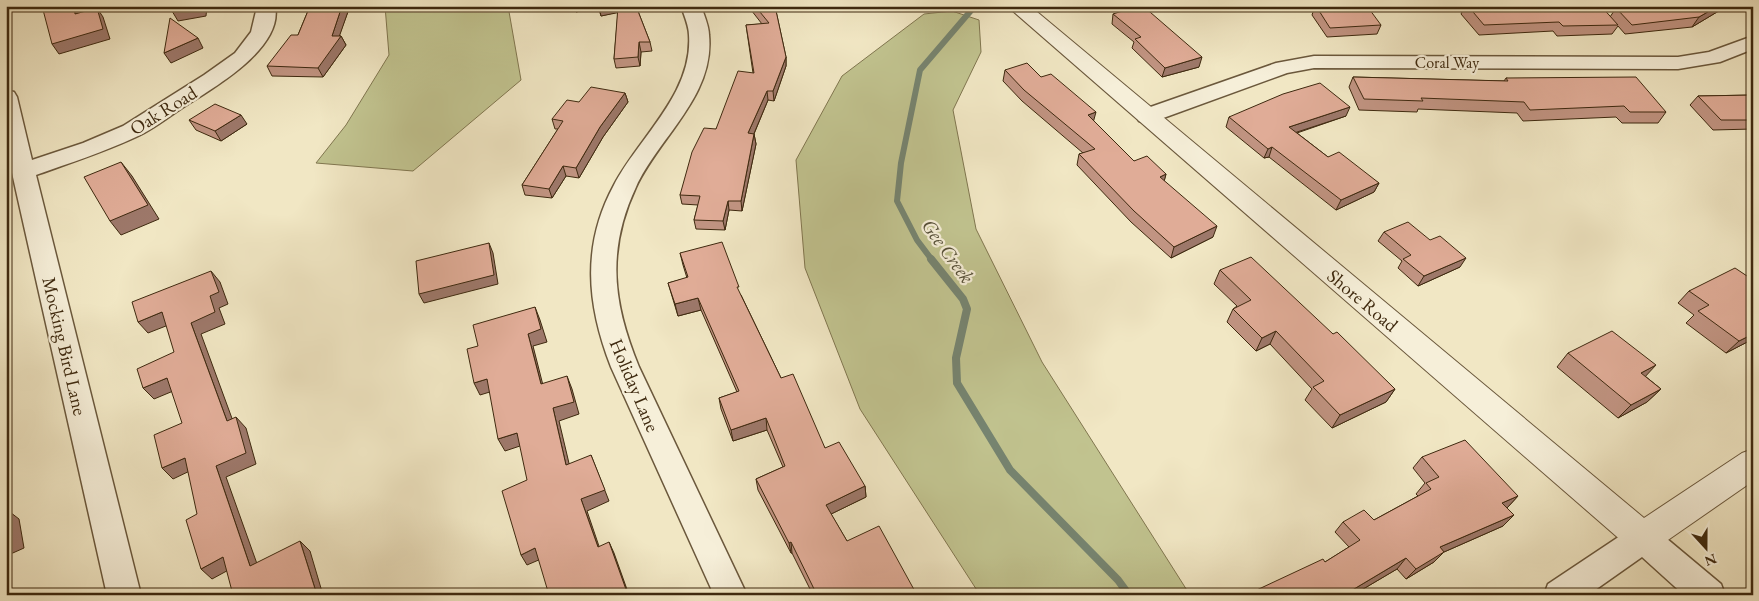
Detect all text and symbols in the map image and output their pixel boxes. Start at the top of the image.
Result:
street label: Coral Way [1415,52,1480,73]
street label: Oak Road [125,80,202,141]
water label: Gee Creek [916,213,980,289]
street label: Shore Road [1322,263,1404,338]
street label: Mocking Bird Lane [36,274,93,418]
street label: Holiday Lane [604,335,665,436]
north arrow [1682,524,1732,574]
text: N [1702,550,1719,571]

